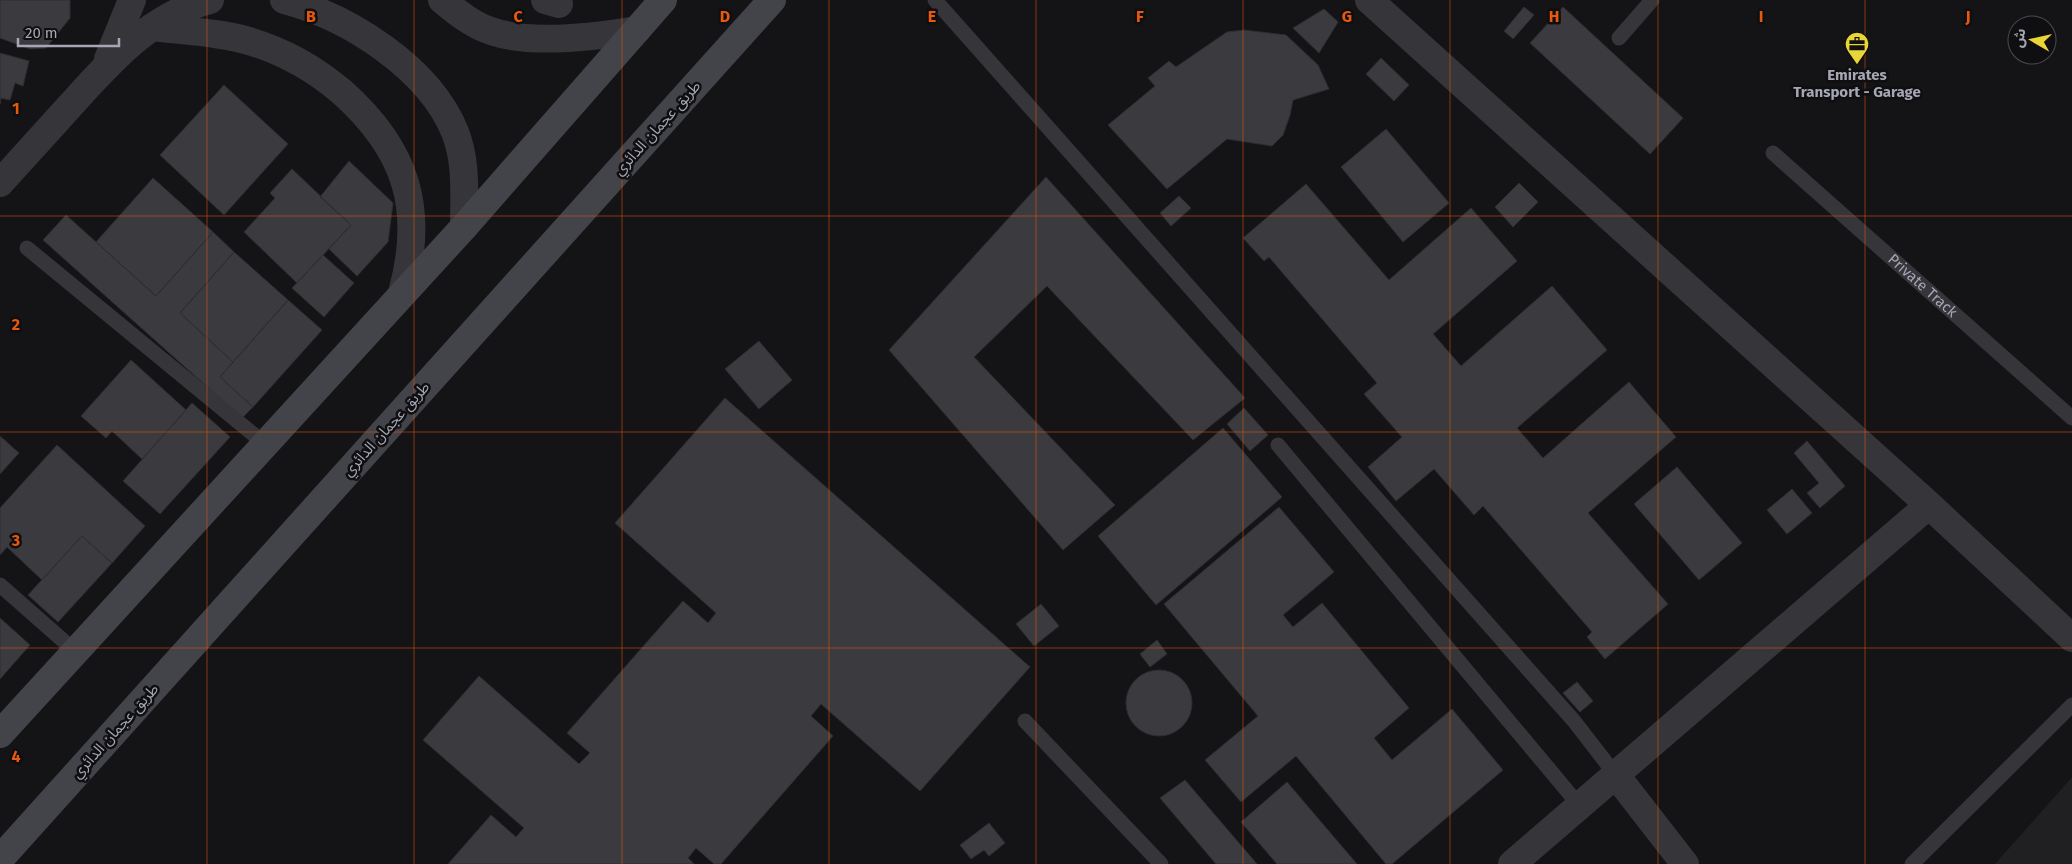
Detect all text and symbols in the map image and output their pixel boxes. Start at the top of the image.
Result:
text: B [306,7,316,26]
text: C [513,7,523,26]
text: D [720,7,730,26]
text: E [928,7,936,26]
text: F [1136,7,1144,26]
text: G [1342,7,1352,26]
text: H [1549,7,1559,26]
text: I [1759,7,1763,26]
text: J [1964,7,1971,26]
scale bar [18,15,119,47]
north arrow [2007,15,2057,65]
text: 20 m [25,24,58,42]
text: ش [2010,27,2030,49]
office icon: Emirates Transport - Garage [1844,31,1870,65]
place label: Emirates Transport - Garage [1793,66,1921,101]
street label: طريق عجمان الدائري [610,77,706,181]
text: 1 [12,99,20,118]
street label: Private Track [1884,250,1961,321]
text: 2 [12,315,20,334]
street label: طريق عجمان الدائري [339,378,435,482]
text: 3 [11,531,20,550]
street label: طريق عجمان الدائري [68,680,164,784]
text: 4 [11,747,21,766]

